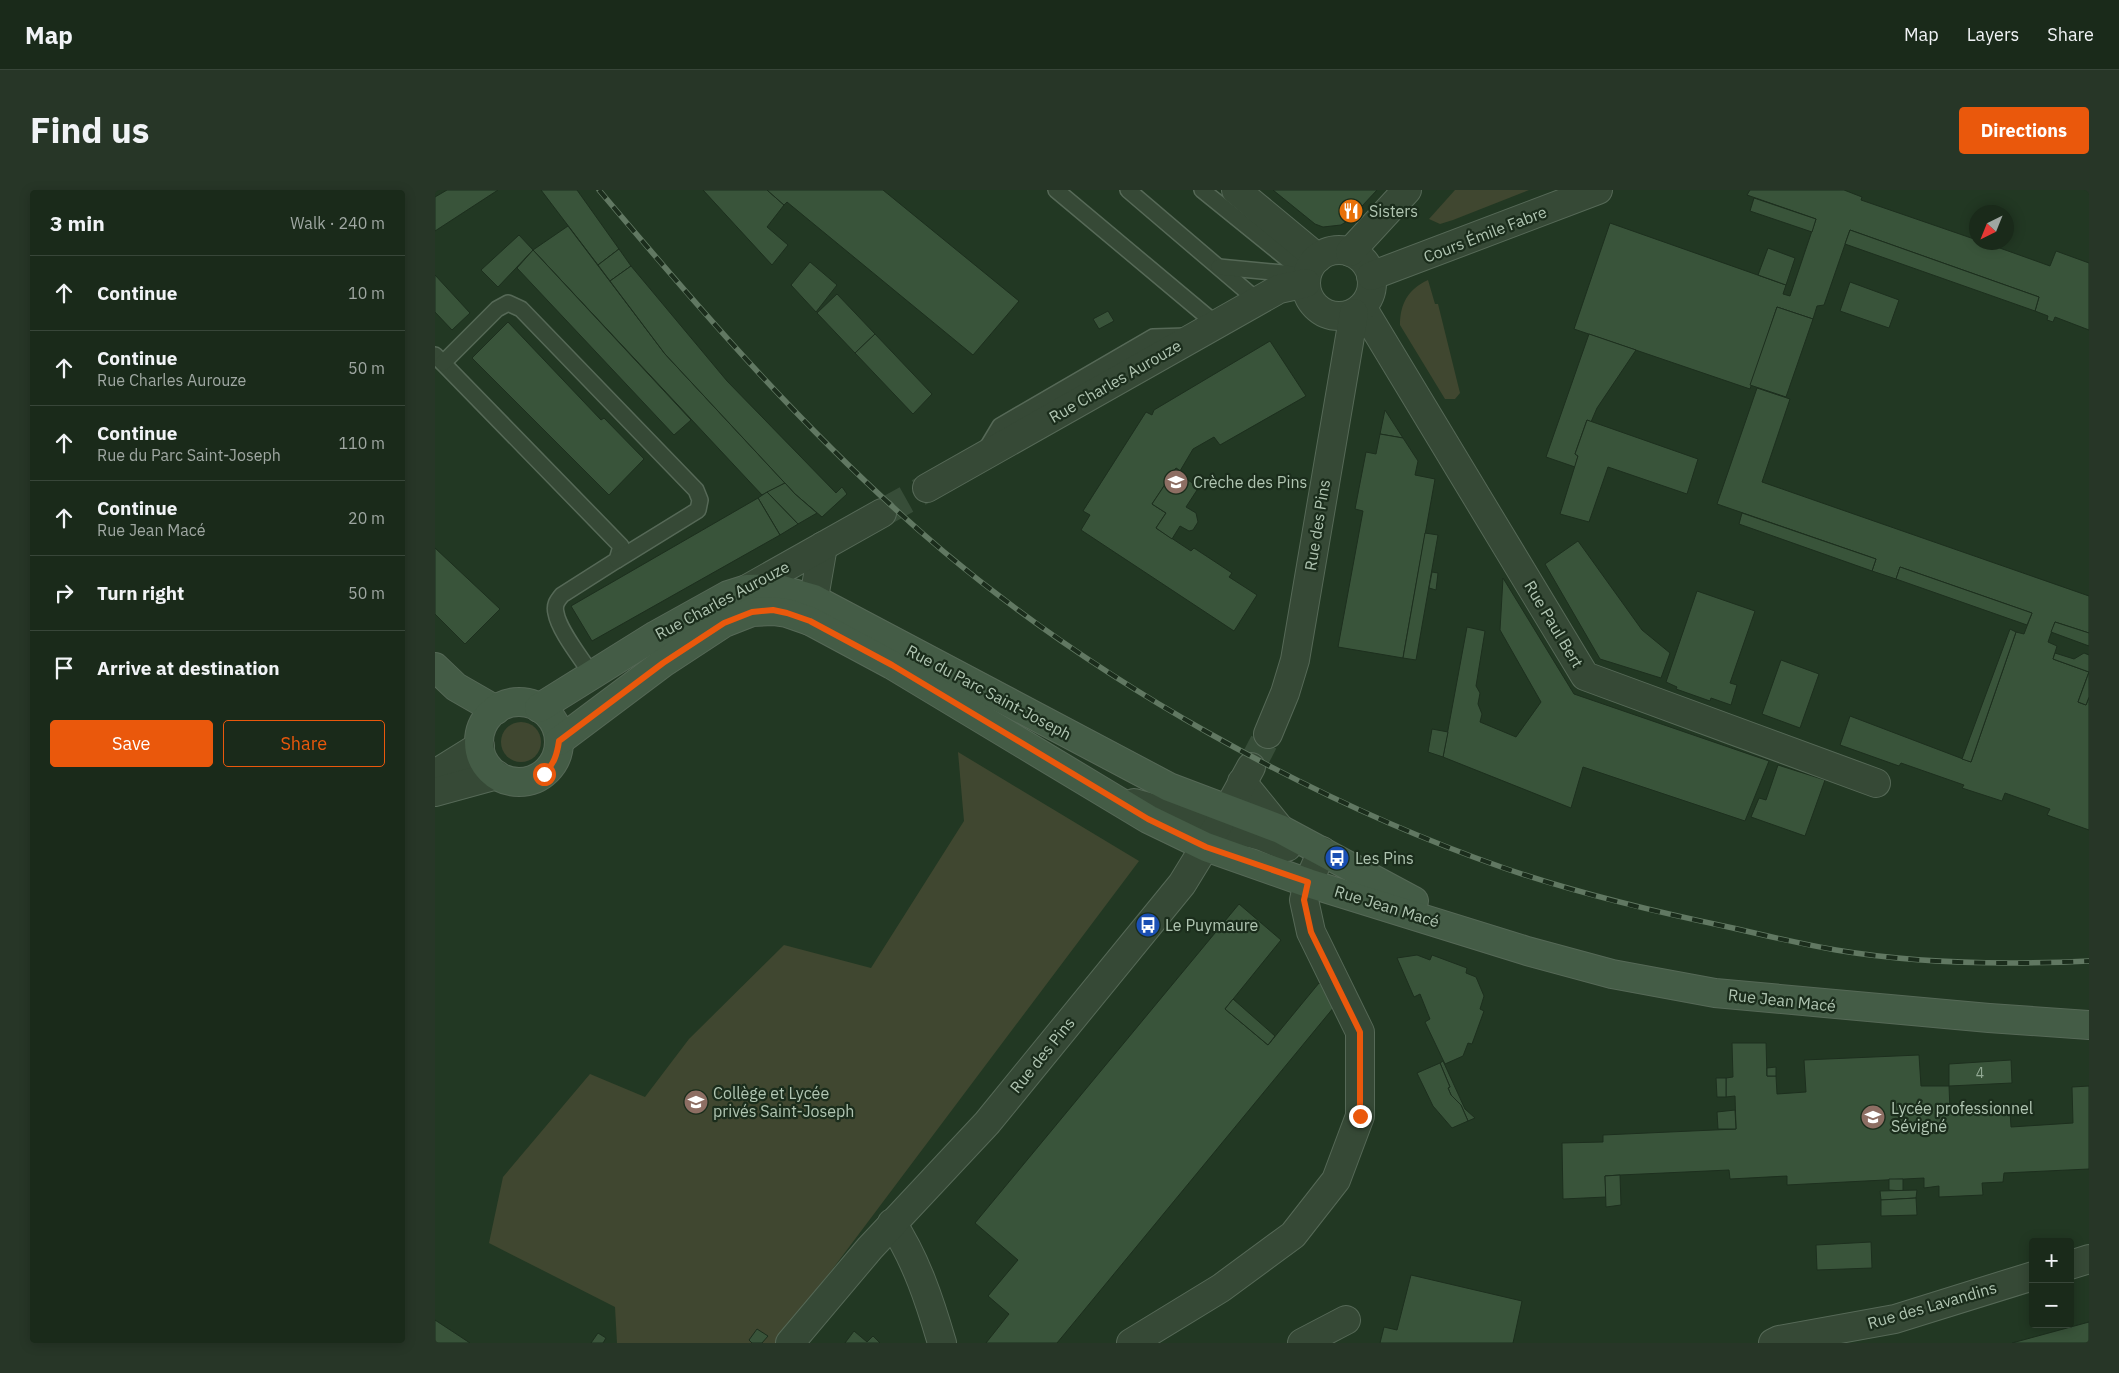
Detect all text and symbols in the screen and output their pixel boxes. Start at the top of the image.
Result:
text: Map [25,19,73,51]
text: Map [1904,23,1939,46]
text: Layers [1967,23,2019,46]
text: Share [2047,23,2094,46]
text: Find us [30,107,149,153]
button: Directions [1959,107,2089,154]
restaurant icon: Sisters [1338,198,1364,224]
street label: Cours Émile Fabre [1420,200,1550,267]
place label: Sisters [1369,201,1418,221]
north arrow [1969,205,2014,250]
text: 3 min [50,209,105,237]
text: Walk · 240 m [290,213,385,233]
icon: ahead [50,279,78,307]
text: Continue [97,281,177,305]
text: 10 m [348,283,385,303]
street label: Rue Charles Aurouze [1045,335,1185,427]
text: Continue [97,346,177,370]
icon: ahead [50,354,78,382]
text: 50 m [348,358,385,378]
text: Rue Charles Aurouze [97,370,246,390]
text: Continue [97,421,177,445]
icon: ahead [50,429,78,457]
text: 110 m [338,433,385,453]
text: Rue du Parc Saint-Joseph [97,445,281,465]
school or university icon: Crèche des Pins [1163,469,1189,495]
place label: Crèche des Pins [1193,472,1307,492]
street label: Rue des Pins [1300,478,1334,572]
text: Continue [97,496,177,520]
icon: ahead [50,504,78,532]
text: 20 m [348,508,385,528]
text: Rue Jean Macé [97,520,206,540]
street label: Rue Charles Aurouze [651,556,793,644]
street label: Rue Paul Bert [1520,577,1588,671]
icon: right [50,579,78,607]
text: Turn right [97,581,184,605]
text: 50 m [348,583,385,603]
street label: Rue du Parc Saint-Joseph [903,640,1075,744]
icon: arrive [50,654,78,682]
text: Arrive at destination [97,656,280,680]
button: Save [50,720,213,767]
button: Share [223,720,385,767]
route start [533,763,556,786]
bus stop icon: Les Pins [1324,845,1350,871]
place label: Les Pins [1355,848,1414,868]
street label: Rue Jean Macé [1332,881,1442,931]
bus stop icon: Le Puymaure [1135,912,1161,938]
place label: Le Puymaure [1165,915,1259,935]
street label: Rue Jean Macé [1727,984,1837,1016]
street label: Rue des Pins [1005,1013,1079,1097]
house number: 4 [1976,1064,1984,1082]
place label: Collège et Lycée privés Saint-Joseph [713,1083,854,1121]
school or university icon: Collège et Lycée privés Saint-Joseph [683,1089,709,1115]
place label: Lycée professionnel Sévigné [1891,1098,2033,1136]
school or university icon: Lycée professionnel Sévigné [1860,1104,1886,1130]
route end [1349,1105,1372,1128]
map controls [2029,1238,2074,1328]
button: + [2029,1238,2074,1283]
street label: Rue des Lavandins [1865,1277,1999,1333]
button: − [2029,1283,2074,1328]

